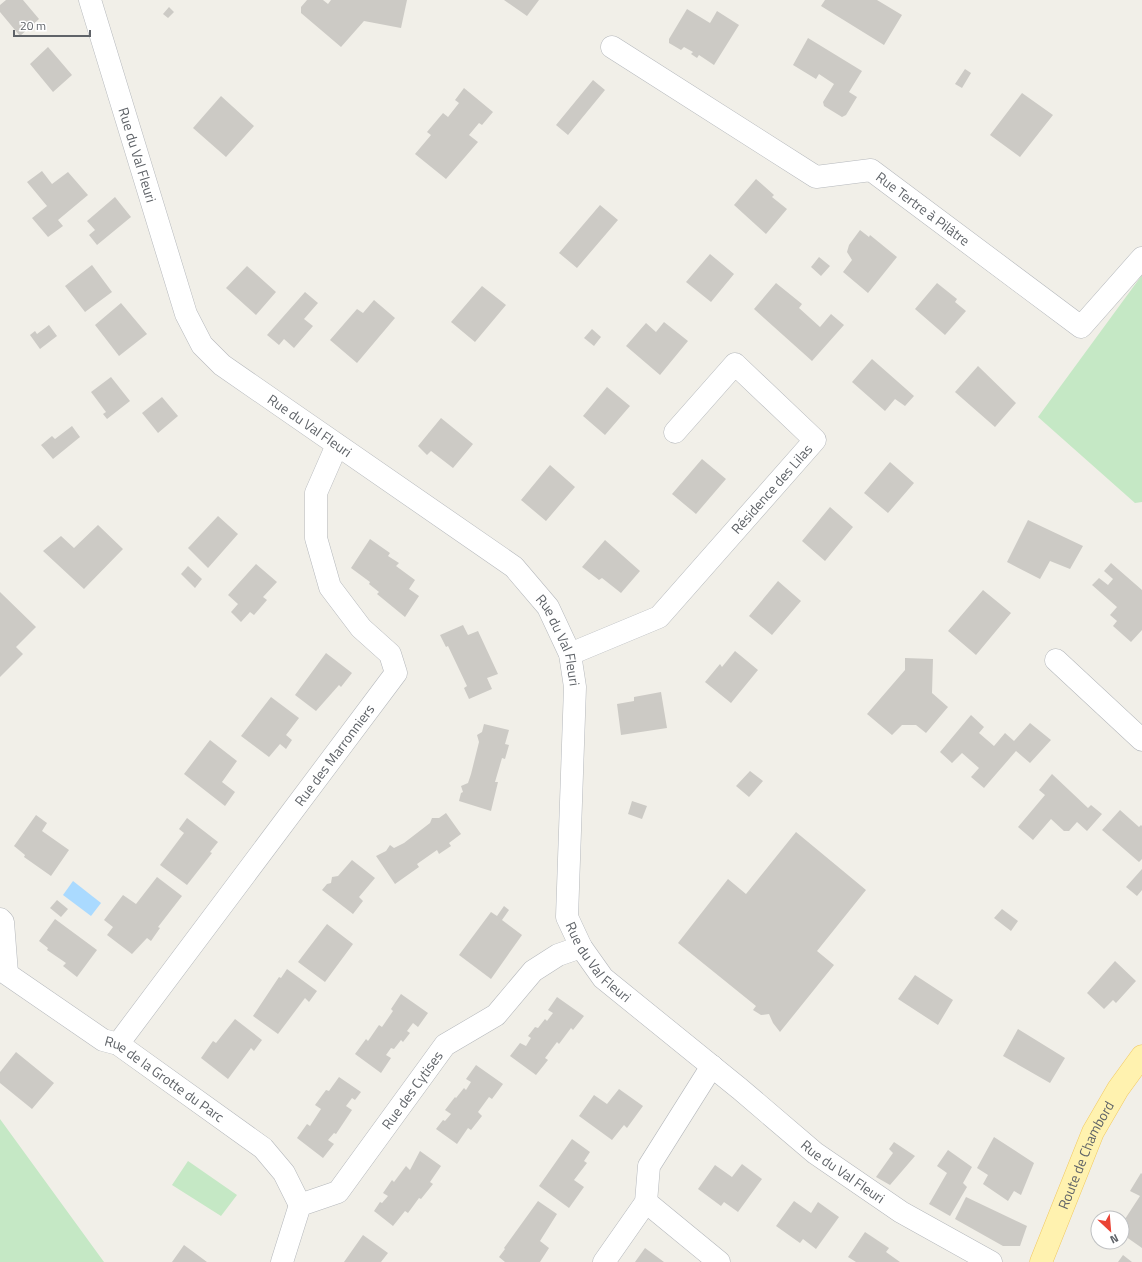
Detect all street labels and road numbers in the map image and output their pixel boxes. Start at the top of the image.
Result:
street label: Rue du Val Fleuri [113,105,162,205]
street label: Rue Tertre à Pilâtre [872,166,974,250]
street label: Rue du Val Fleuri [263,389,356,462]
street label: Résidence des Lilas [726,439,817,538]
street label: Rue du Val Fleuri [531,589,586,687]
street label: Rue des Marronniers [289,699,379,810]
street label: Rue du Val Fleuri [561,918,636,1007]
street label: Rue de la Grotte du Parc [102,1030,229,1127]
street label: Rue des Cytises [376,1046,448,1133]
street label: Route de Chambord [1052,1097,1119,1212]
street label: Rue du Val Fleuri [797,1134,889,1208]

